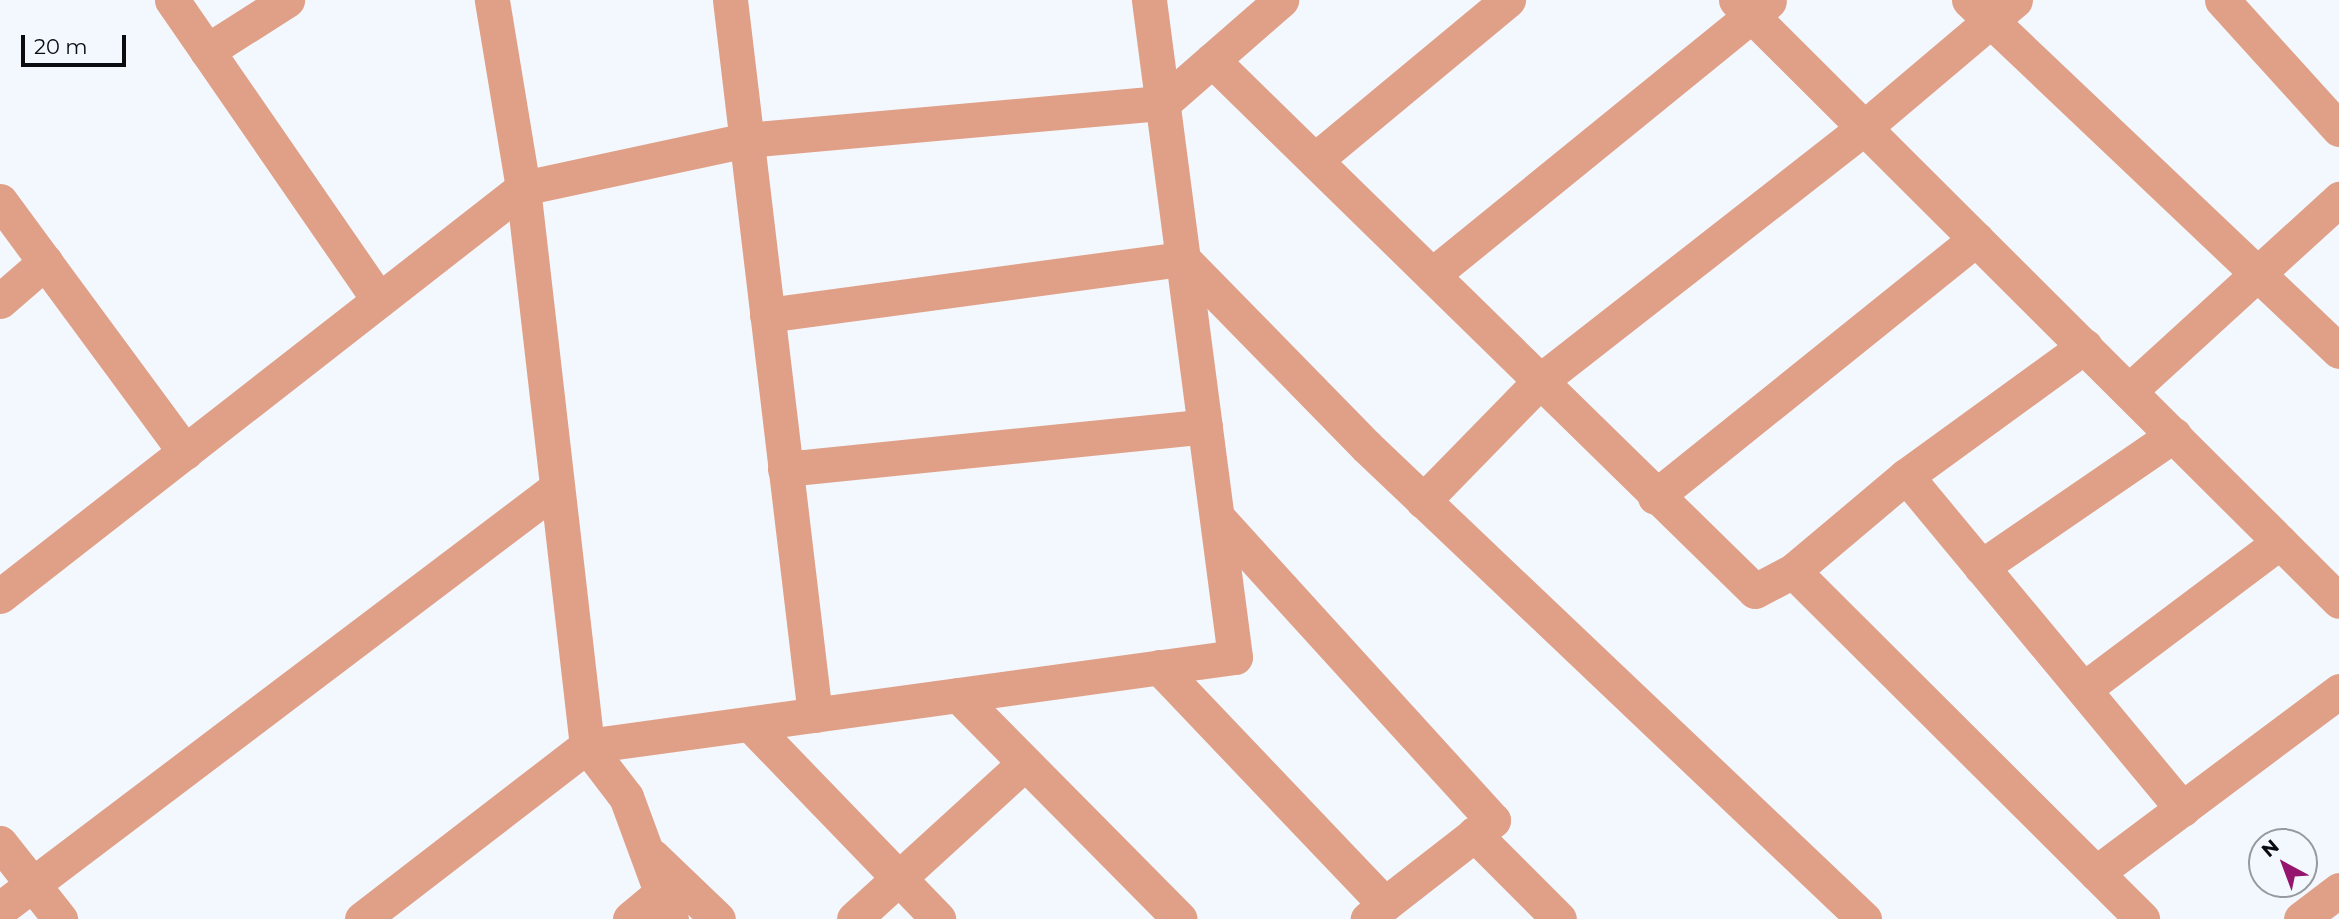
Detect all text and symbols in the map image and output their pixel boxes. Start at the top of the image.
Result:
scale bar [24,21,130,65]
text: 20 m [34,34,88,59]
north arrow [2248,828,2318,898]
text: N [2257,835,2284,862]

